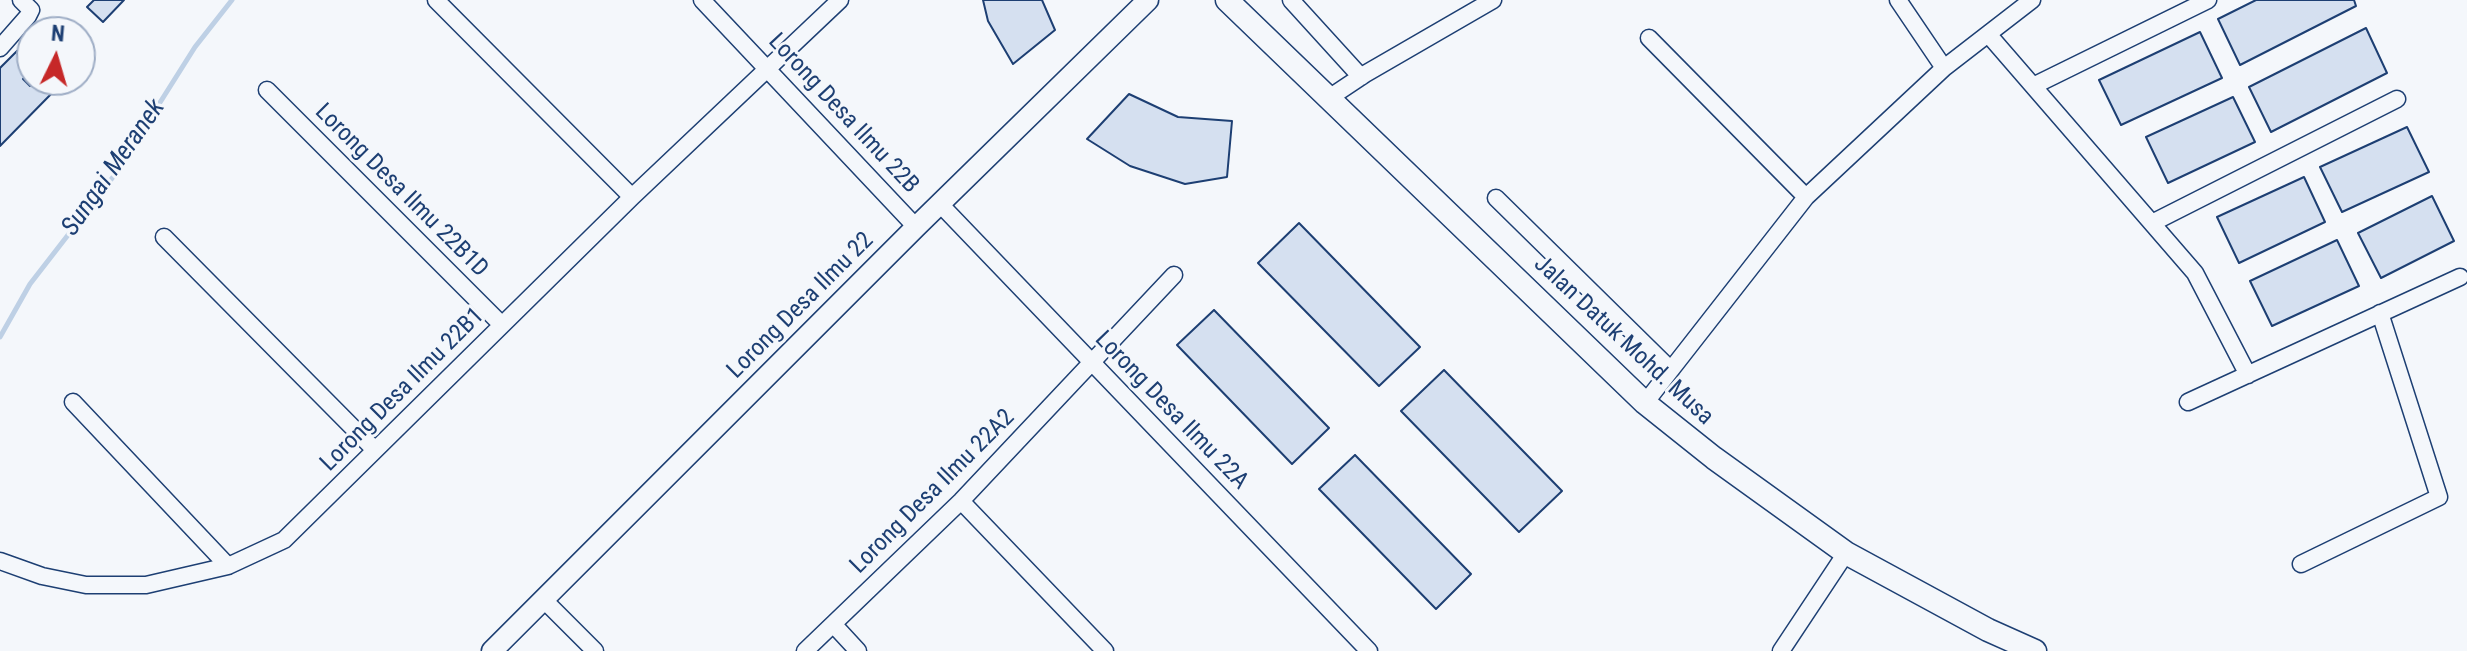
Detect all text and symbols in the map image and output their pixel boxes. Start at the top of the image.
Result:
north arrow [16,16,96,96]
text: N [50,21,66,47]
street label: Lorong Desa Ilmu 22B [762,28,924,200]
water label: Sungai Meranek [56,94,172,242]
street label: Lorong Desa Ilmu 22B1D [308,98,494,284]
street label: Lorong Desa Ilmu 22 [722,227,880,385]
street label: Jalan Datuk Mohd. Musa [1527,250,1719,432]
street label: Lorong Desa Ilmu 22B1 [315,302,491,478]
street label: Lorong Desa Ilmu 22A [1088,326,1254,496]
street label: Lorong Desa Ilmu 22A2 [845,404,1021,580]

